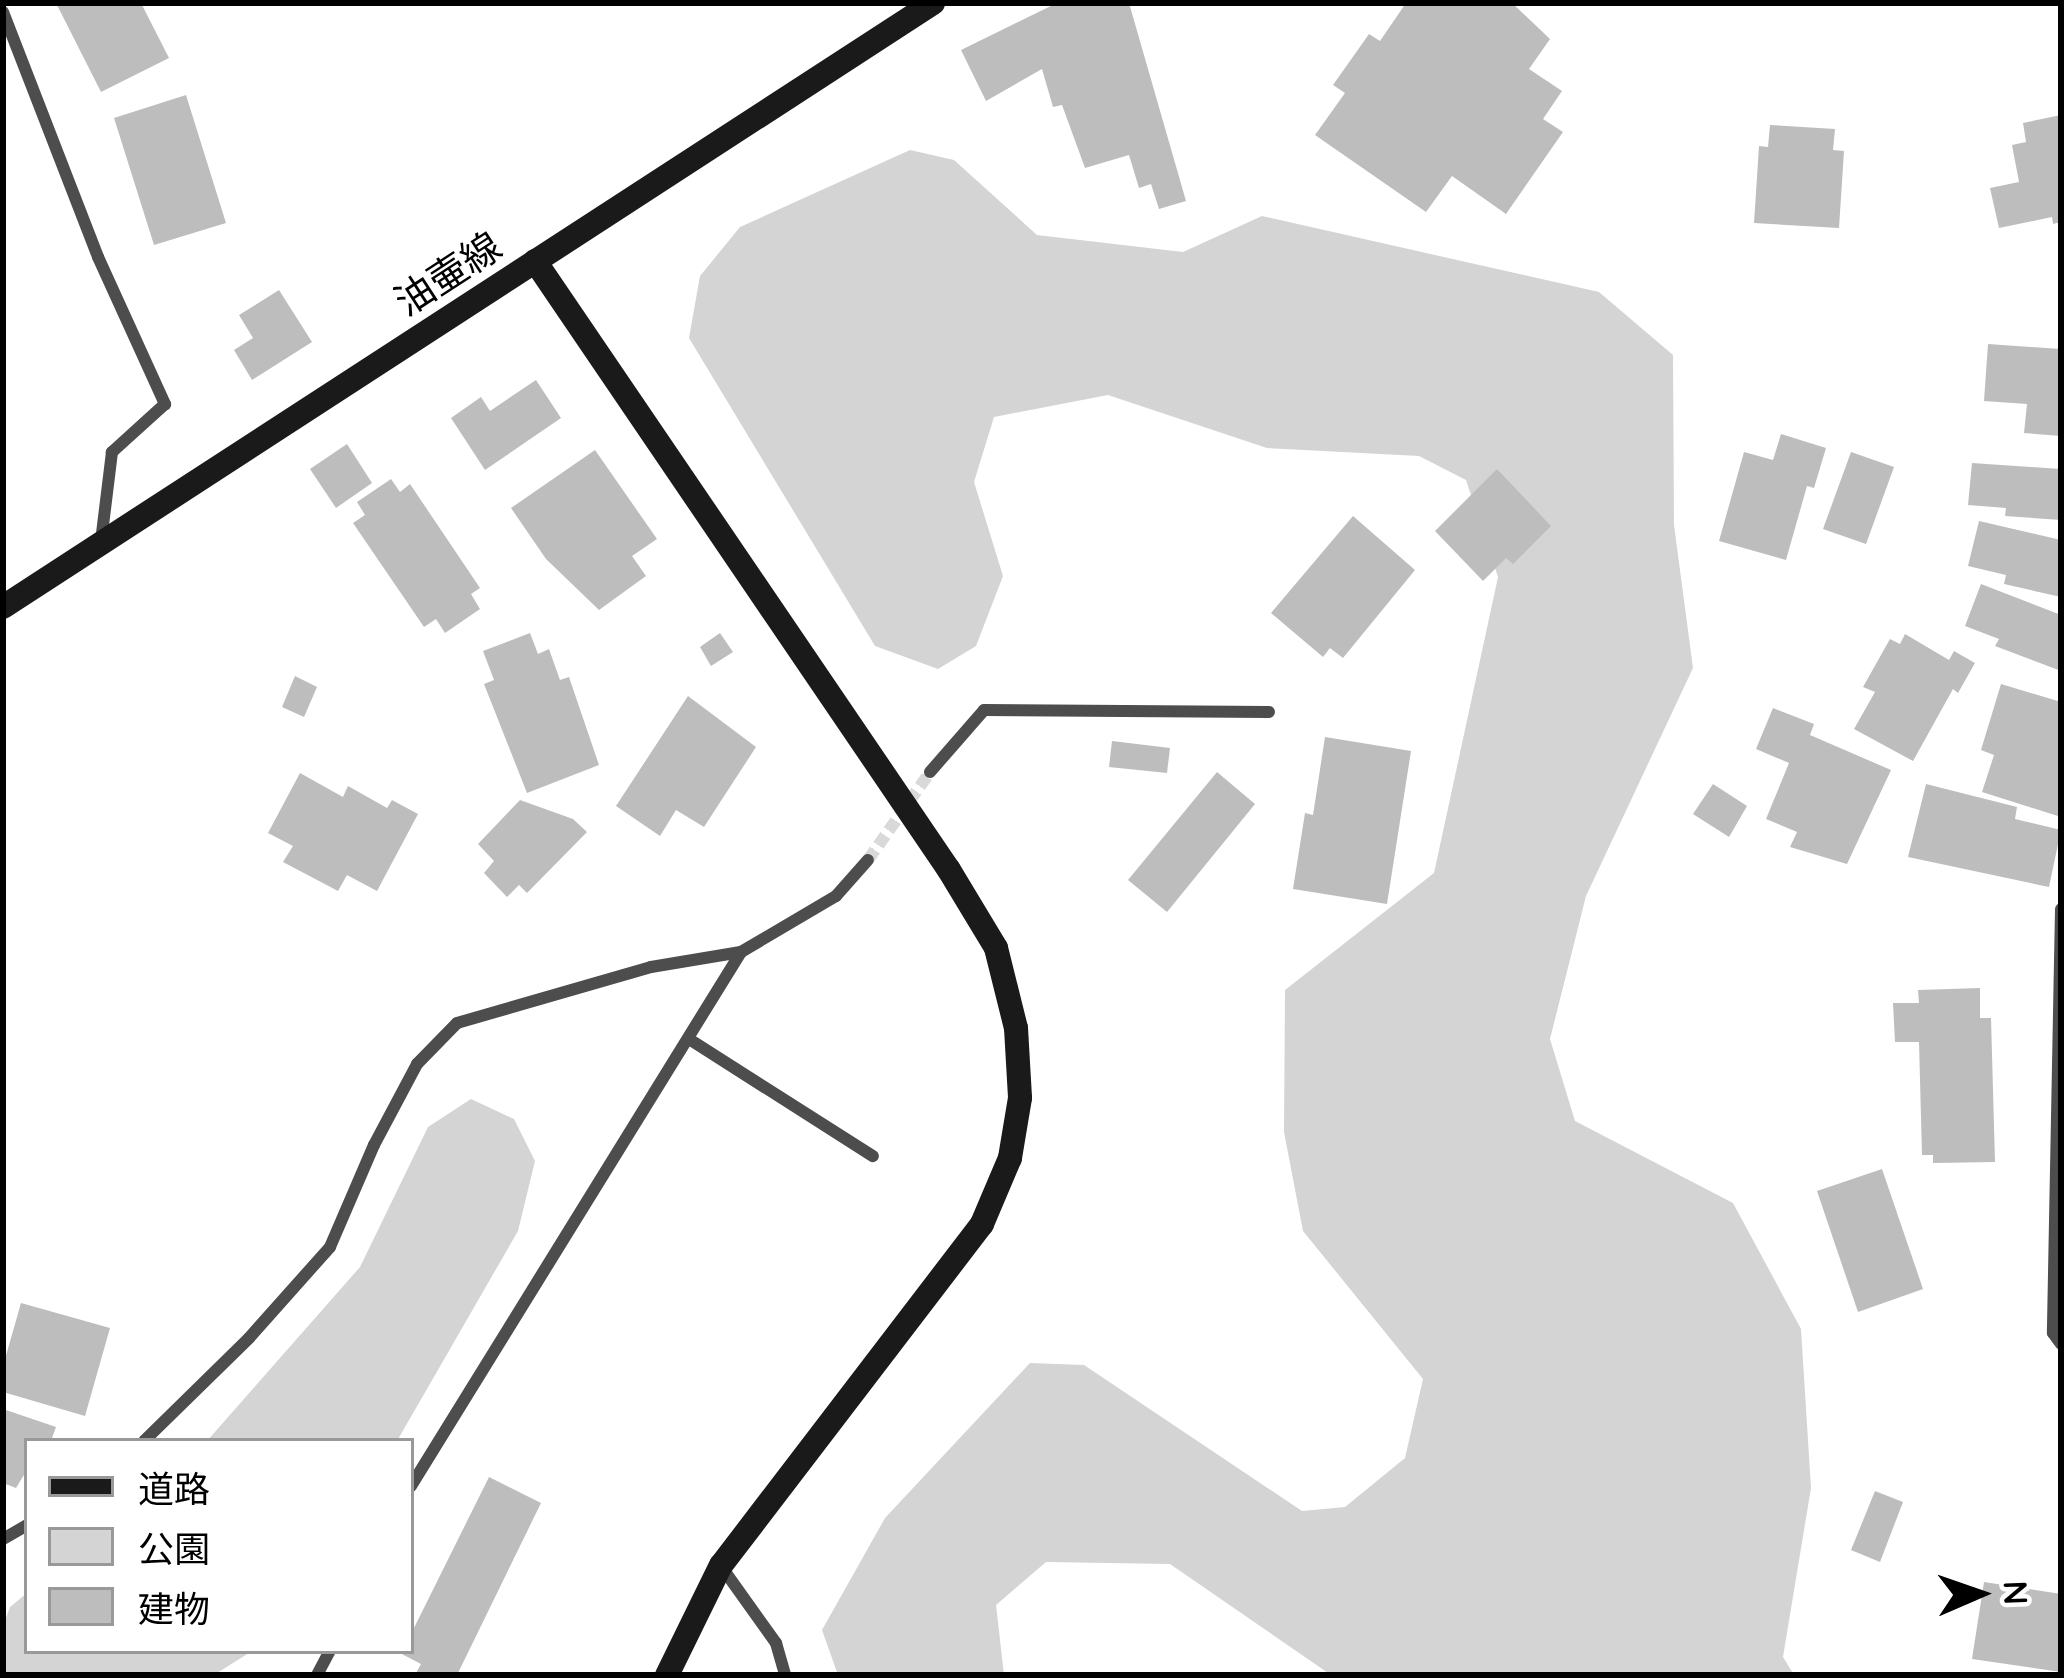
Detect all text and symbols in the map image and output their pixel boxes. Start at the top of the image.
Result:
street label: 油壷線 [386,223,510,325]
legend [24,1438,414,1654]
text: 道路 [138,1466,210,1511]
text: 公園 [138,1526,210,1571]
north arrow [1920,1534,2040,1654]
text: N [1996,1580,2037,1606]
text: 建物 [138,1586,210,1631]

